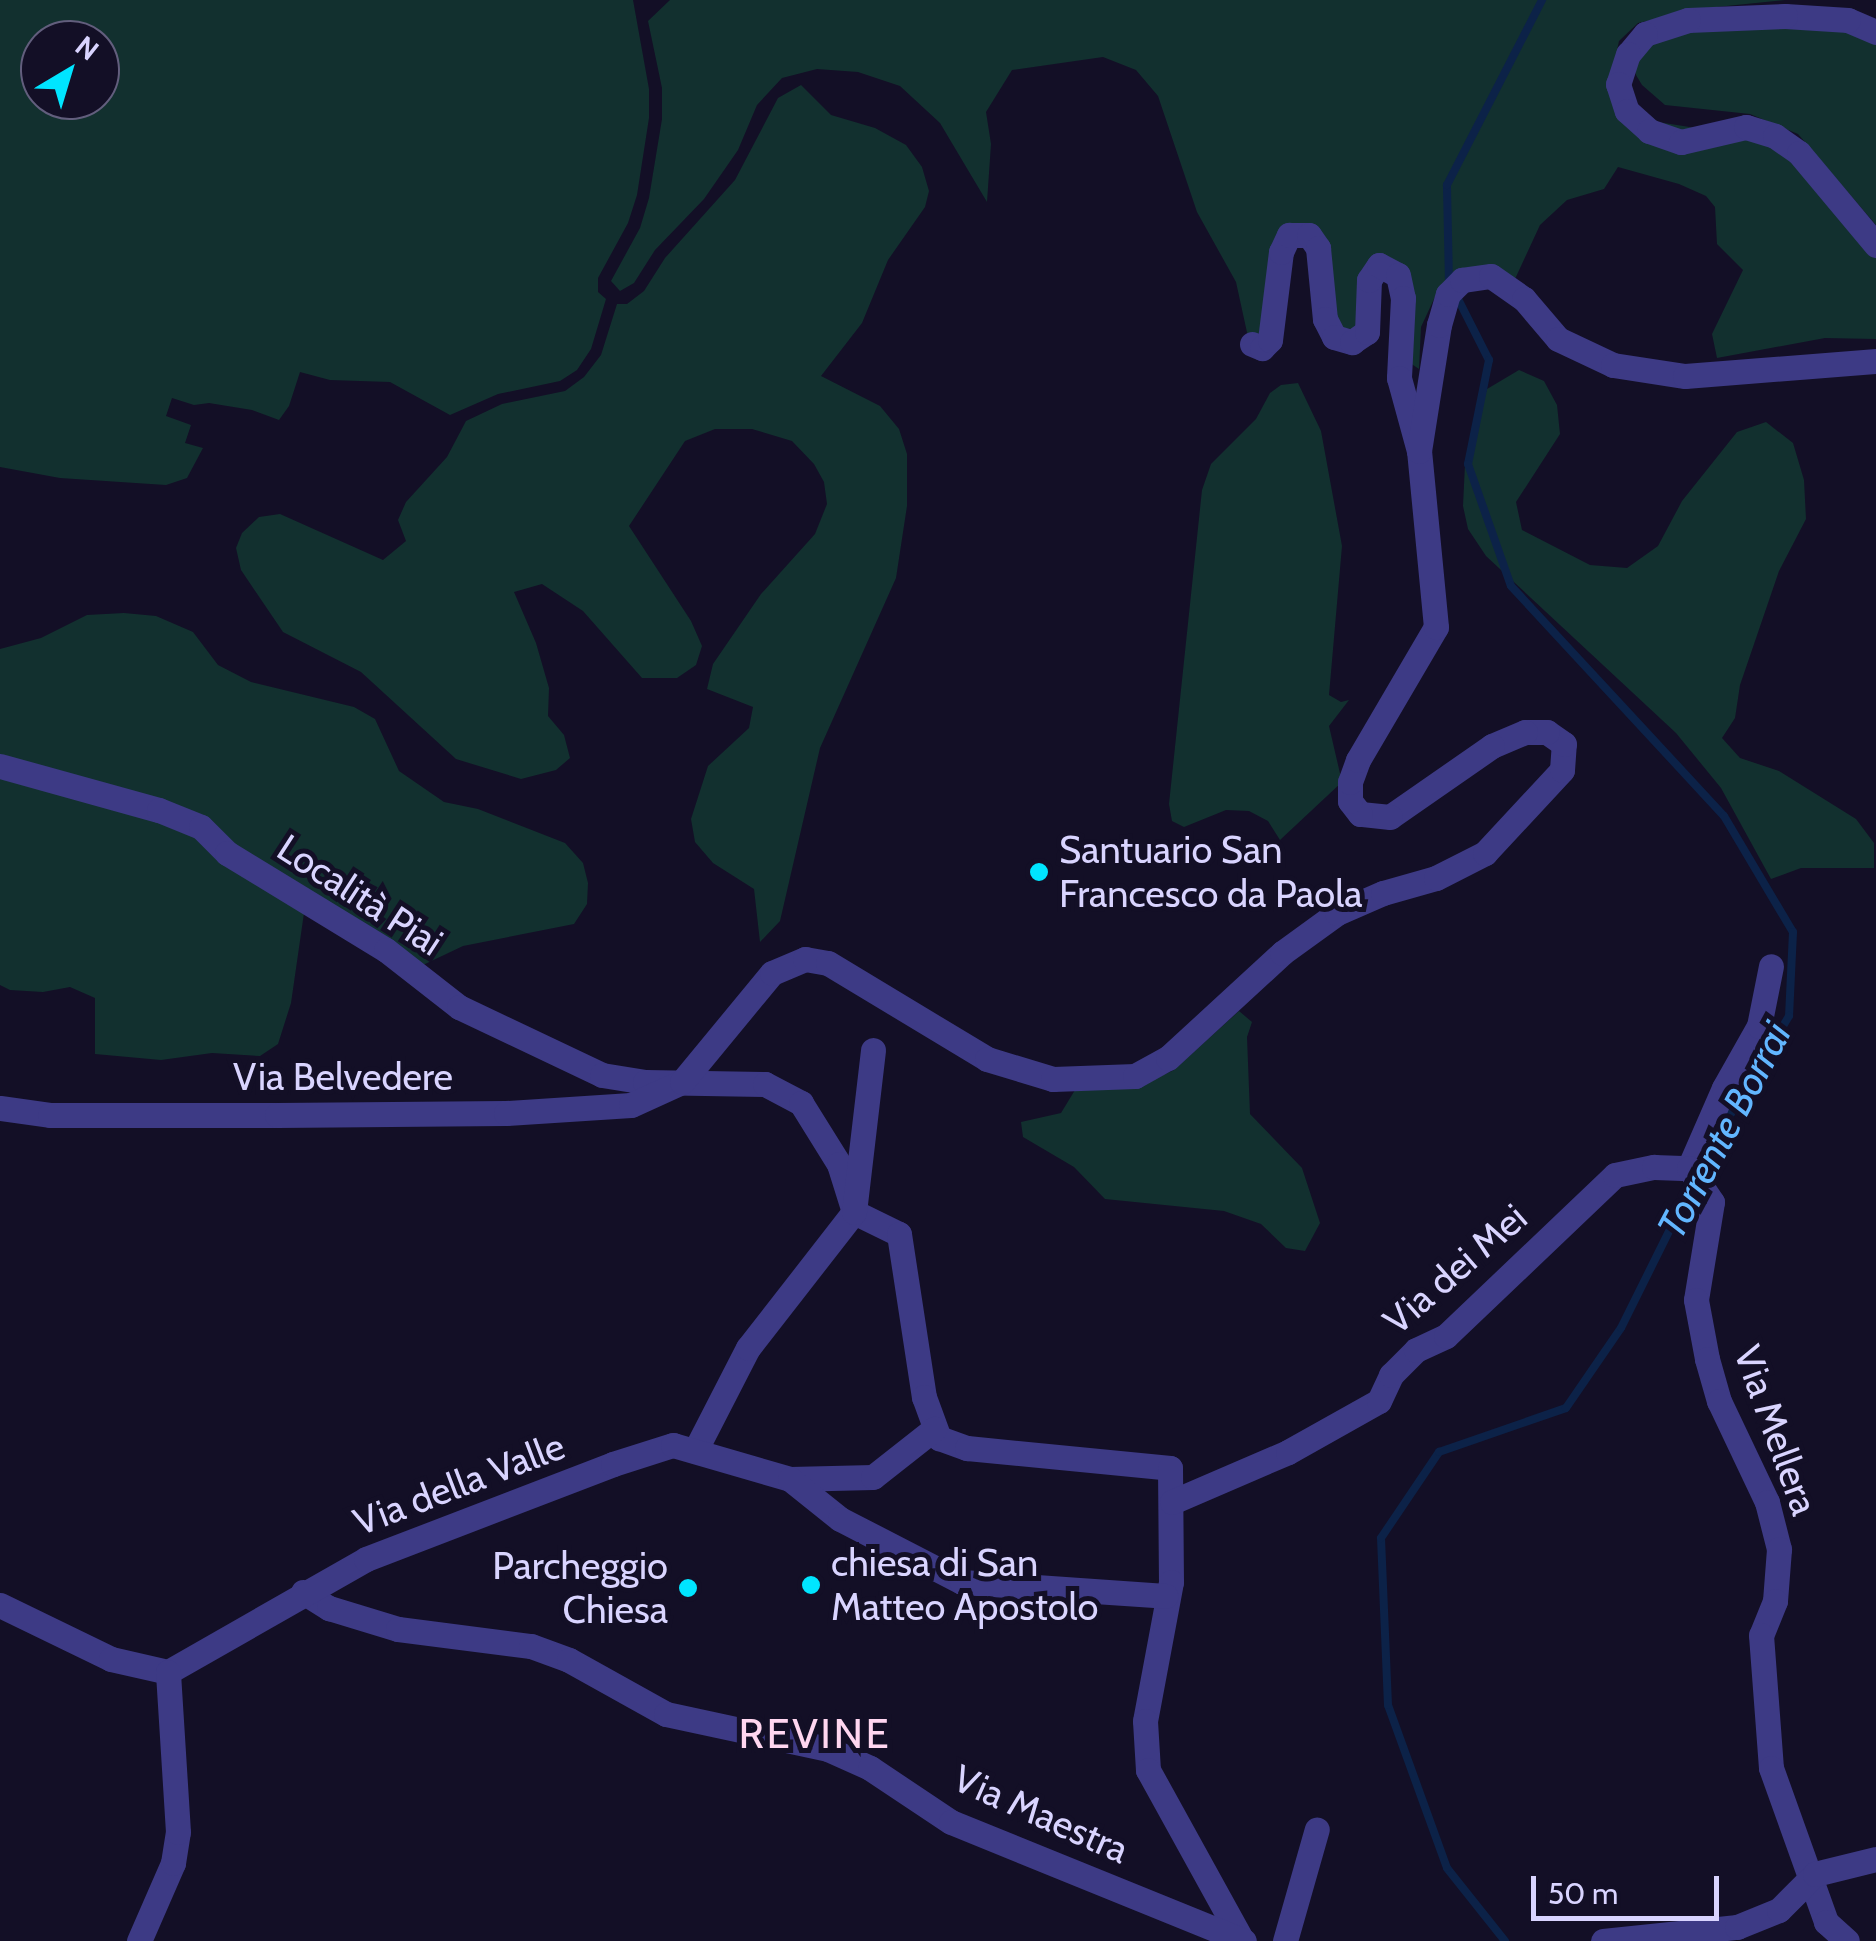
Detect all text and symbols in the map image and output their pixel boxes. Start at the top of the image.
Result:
north arrow [20,20,120,120]
text: N [69,28,105,67]
street label: Località Piai [269,825,451,965]
place label: Santuario San Francesco da Paola [1059,827,1362,916]
marker: Santuario San Francesco da Paola [1028,861,1050,883]
water label: Torrente Borrai [1647,1014,1801,1246]
street label: Via Belvedere [233,1054,453,1100]
street label: Via dei Mei [1374,1194,1536,1344]
street label: Via Mellera [1724,1339,1828,1521]
street label: Via della Valle [347,1423,571,1545]
place label: chiesa di San Matteo Apostolo [831,1540,1098,1630]
place label: Parcheggio Chiesa [492,1543,668,1632]
marker: chiesa di San Matteo Apostolo [800,1574,822,1596]
marker: Parcheggio Chiesa [677,1577,699,1599]
district label: REVINE [739,1708,891,1758]
street label: Via Maestra [947,1755,1135,1873]
scale bar [1536,1856,1724,1918]
text: 50 m [1548,1875,1618,1912]

